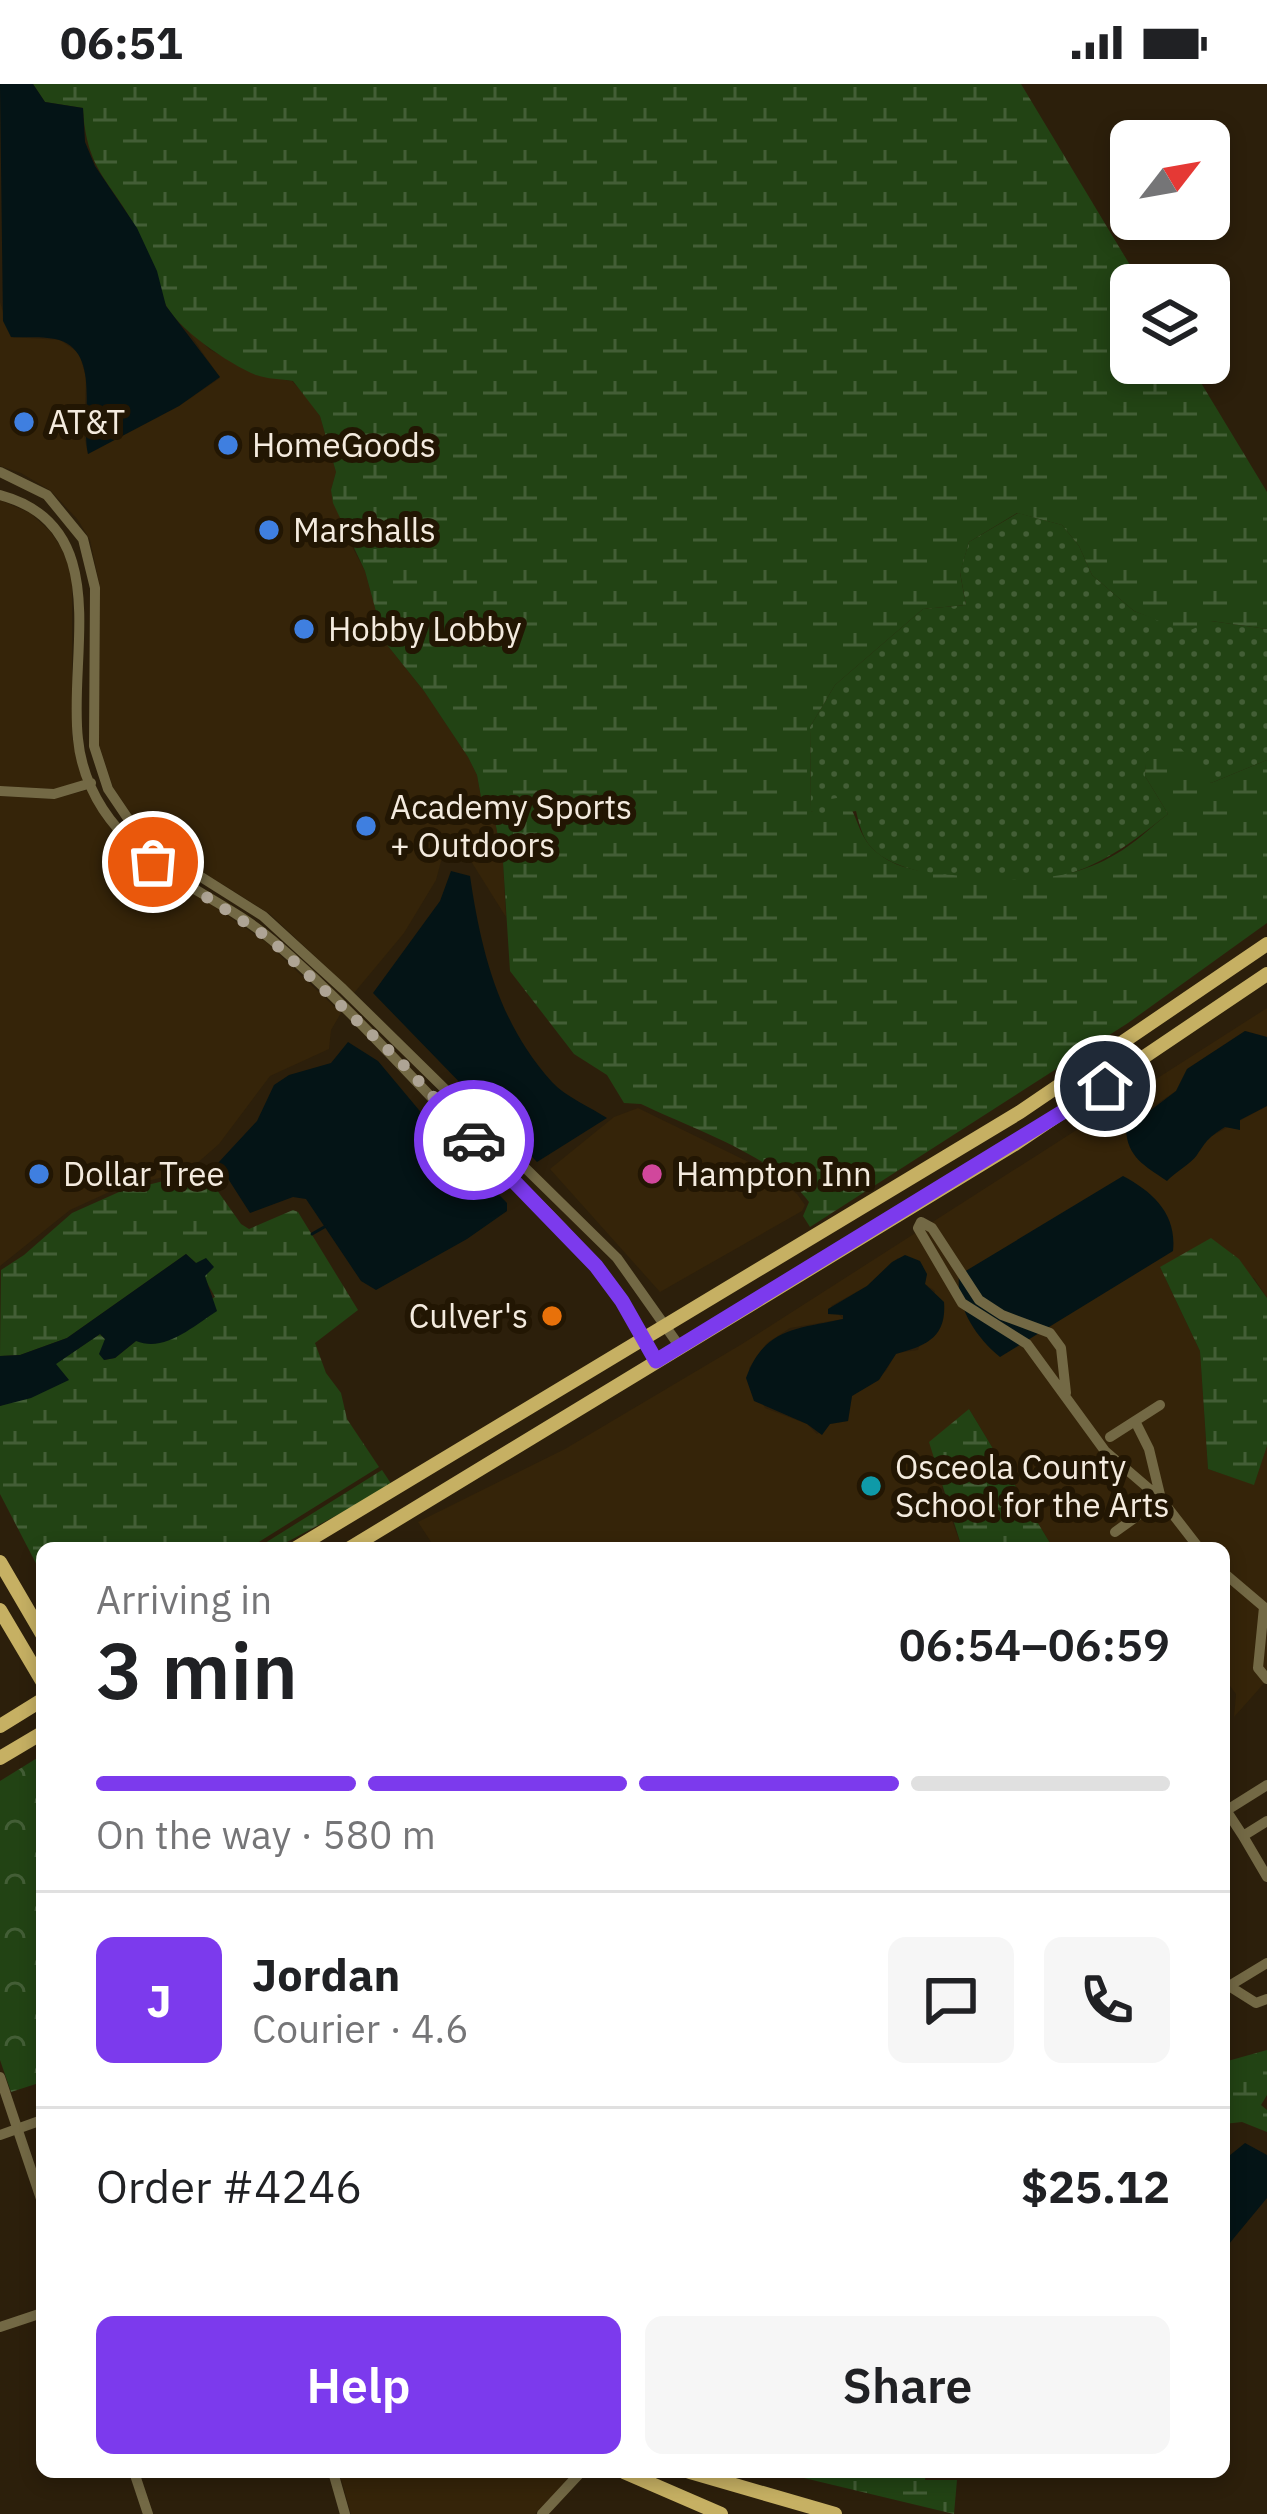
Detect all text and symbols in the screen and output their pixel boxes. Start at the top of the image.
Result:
text: 06:51 [60,13,183,71]
north arrow [1110,120,1230,240]
map controls [1110,120,1230,384]
button: layers [1110,264,1230,384]
place label: AT&T [48,400,125,443]
marker: AT&T [11,409,37,435]
place label: HomeGoods [252,423,436,466]
marker: HomeGoods [215,432,241,458]
place label: Marshalls [293,508,436,551]
marker: Marshalls [256,517,282,543]
place label: Hobby Lobby [328,607,521,650]
marker: Hobby Lobby [291,616,317,642]
place label: Academy Sports + Outdoors [390,785,632,866]
pin [102,811,204,913]
marker: Academy Sports + Outdoors [353,813,379,839]
icon: bag [120,829,186,895]
pin [1054,1035,1156,1137]
icon: home [1072,1053,1138,1119]
courier [414,1080,534,1200]
icon: car [441,1107,507,1173]
place label: Dollar Tree [63,1152,225,1195]
place label: Hampton Inn [676,1152,872,1195]
marker: Dollar Tree [26,1161,52,1187]
marker: Hampton Inn [639,1161,665,1187]
place label: Culver's [409,1294,528,1337]
marker: Culver's [539,1303,565,1329]
place label: Osceola County School for the Arts [895,1445,1169,1526]
marker: Osceola County School for the Arts [858,1473,884,1499]
text: Arriving in [96,1574,272,1625]
text: 06:54–06:59 [899,1615,1170,1673]
text: 3 min [96,1619,298,1720]
text: On the way · 580 m [96,1809,436,1860]
button: chat [888,1937,1014,2063]
button: phone [1044,1937,1170,2063]
text: Jordan [252,1945,400,2003]
text: J [146,1971,172,2029]
text: Courier · 4.6 [252,2003,469,2054]
text: Order #4246 [96,2157,362,2215]
text: $25.12 [1021,2157,1170,2215]
button: Help [96,2316,621,2454]
button: Share [645,2316,1170,2454]

